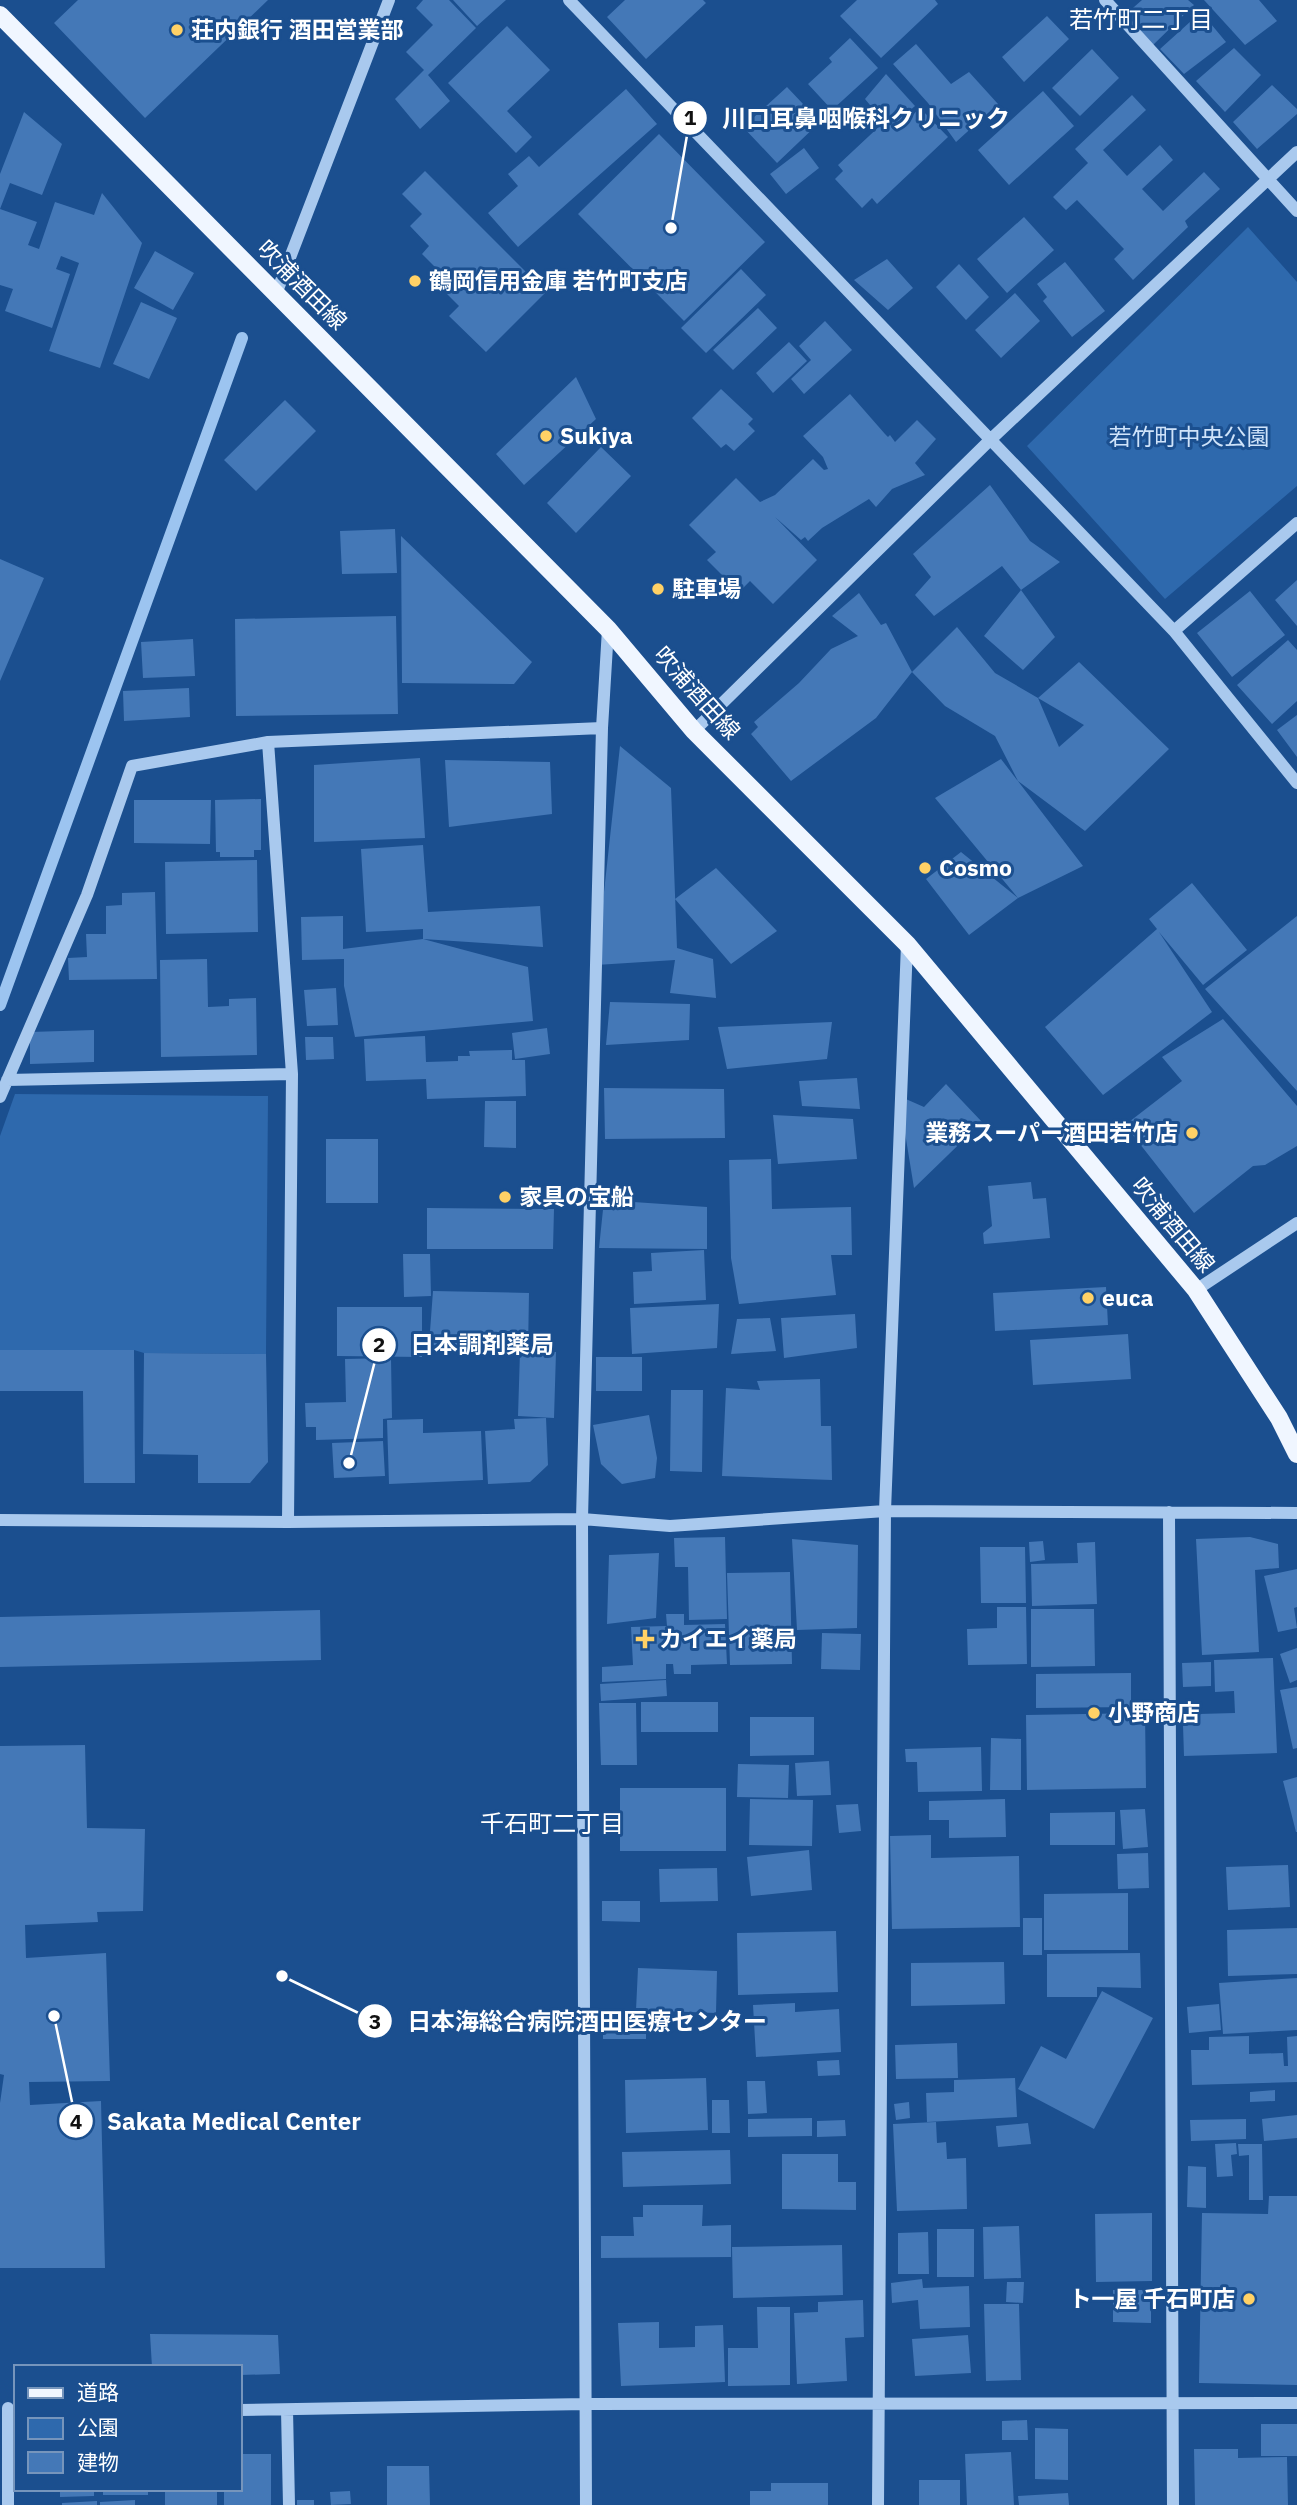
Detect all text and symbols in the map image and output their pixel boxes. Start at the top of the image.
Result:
district label: 若竹町二丁目 [1069,3,1213,35]
place label: 荘内銀行 酒田営業部 [191,14,403,44]
marker: 荘内銀行 酒田営業部 [169,22,185,38]
callout: 川口耳鼻咽喉科クリニック [673,96,1024,141]
text: 川口耳鼻咽喉科クリニック [722,102,1010,134]
text: 1 [684,103,697,131]
street label: 吹浦酒田線 [251,233,354,336]
place label: 鶴岡信用金庫 若竹町支店 [429,265,687,295]
marker: 鶴岡信用金庫 若竹町支店 [407,273,423,289]
place label: Sukiya [560,420,633,450]
park label: 若竹町中央公園 [1109,421,1270,451]
marker: Sukiya [538,428,554,444]
place label: 駐車場 [672,573,741,603]
marker: 駐車場 [650,581,666,597]
street label: 吹浦酒田線 [648,640,747,745]
place label: Cosmo [939,852,1012,882]
marker: Cosmo [917,860,933,876]
place label: 業務スーパー酒田若竹店 [925,1117,1178,1147]
marker: 業務スーパー酒田若竹店 [1184,1125,1200,1141]
street label: 吹浦酒田線 [1125,1171,1222,1278]
place label: 家具の宝船 [519,1181,634,1211]
marker: 家具の宝船 [497,1189,513,1205]
place label: euca [1102,1282,1154,1312]
marker: euca [1080,1290,1096,1306]
callout: 日本調剤薬局 [361,1322,568,1367]
text: 日本調剤薬局 [410,1328,554,1360]
text: 2 [373,1330,385,1358]
place label: カイエイ薬局 [659,1623,797,1653]
marker: カイエイ薬局 [637,1631,653,1647]
place label: 小野商店 [1108,1697,1200,1727]
marker: 小野商店 [1086,1705,1102,1721]
district label: 千石町二丁目 [480,1807,624,1839]
callout: 日本海総合病院酒田医療センター [358,1999,781,2044]
text: 日本海総合病院酒田医療センター [407,2005,767,2037]
text: 3 [369,2007,381,2035]
callout: Sakata Medical Center [58,2099,375,2144]
text: Sakata Medical Center [107,2105,361,2137]
text: 4 [70,2107,82,2135]
place label: ト一屋 千石町店 [1069,2283,1235,2313]
marker: ト一屋 千石町店 [1241,2291,1257,2307]
legend [14,2365,242,2491]
text: 道路 [77,2378,119,2406]
text: 公園 [77,2413,119,2441]
text: 建物 [77,2448,119,2476]

